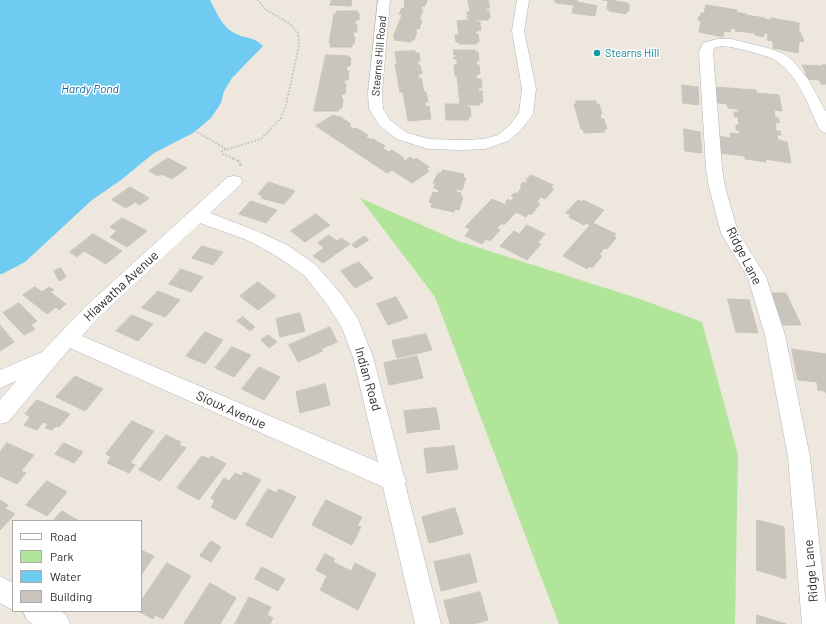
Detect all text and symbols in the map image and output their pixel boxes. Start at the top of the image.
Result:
street label: Stearns Hill Road [369,15,389,97]
place label: Stearns Hill [605,46,659,60]
marker: Stearns Hill [592,48,602,58]
water label: Hardy Pond [61,82,119,96]
street label: Ridge Lane [723,225,765,287]
street label: Hiawatha Avenue [80,247,162,325]
street label: Indian Road [351,345,385,413]
street label: Sioux Avenue [194,388,268,432]
legend [12,520,142,612]
text: Road [50,529,77,543]
street label: Ridge Lane [800,539,822,603]
text: Park [50,549,74,563]
text: Water [50,569,81,583]
text: Building [50,589,92,603]

